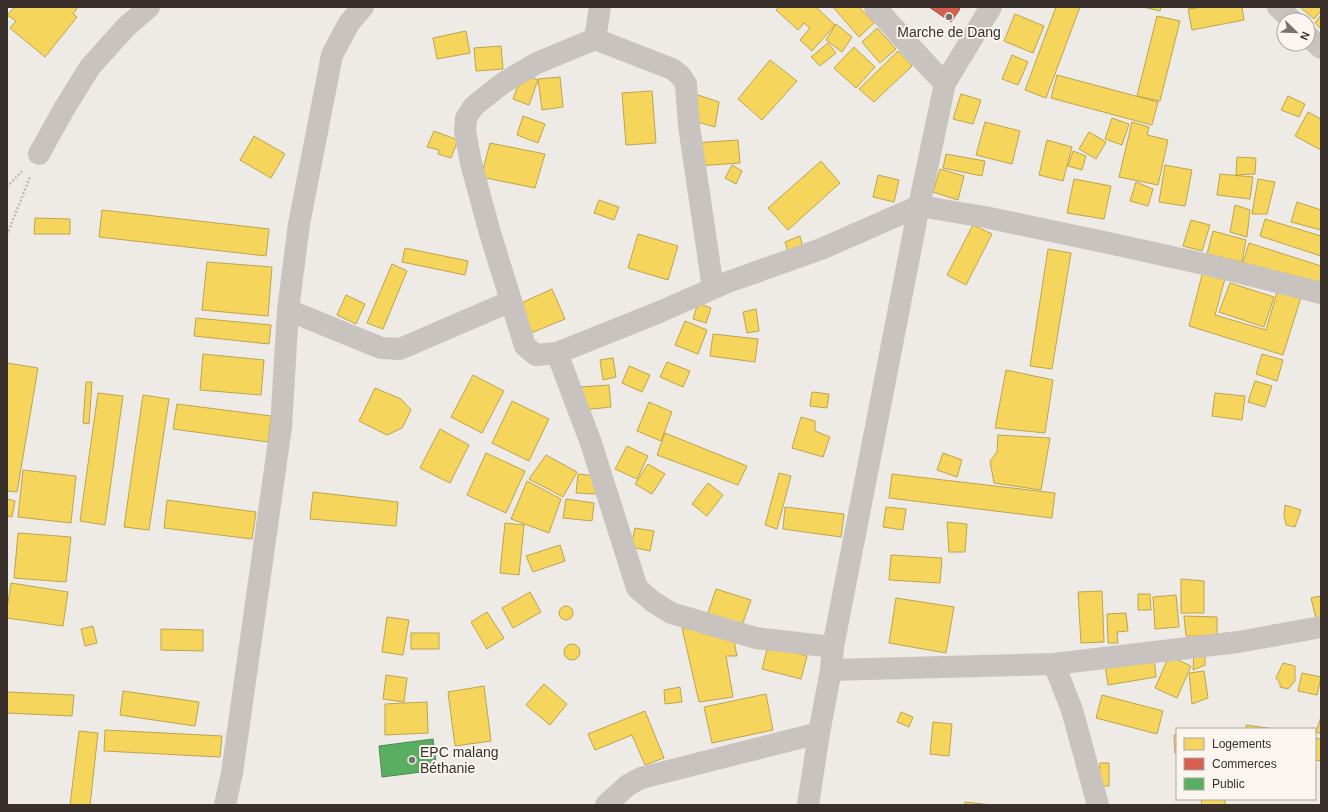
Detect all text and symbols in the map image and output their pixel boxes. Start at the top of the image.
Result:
marker: Marche de Dang [944,12,954,22]
north arrow [1276,12,1316,52]
place label: Marche de Dang [897,24,1001,40]
text: N [1298,30,1312,42]
legend [1176,728,1316,800]
text: Logements [1212,737,1271,751]
place label: EPC malang Béthanie [420,744,499,776]
marker: EPC malang Béthanie [407,755,417,765]
text: Commerces [1212,757,1277,771]
text: Public [1212,777,1245,791]

